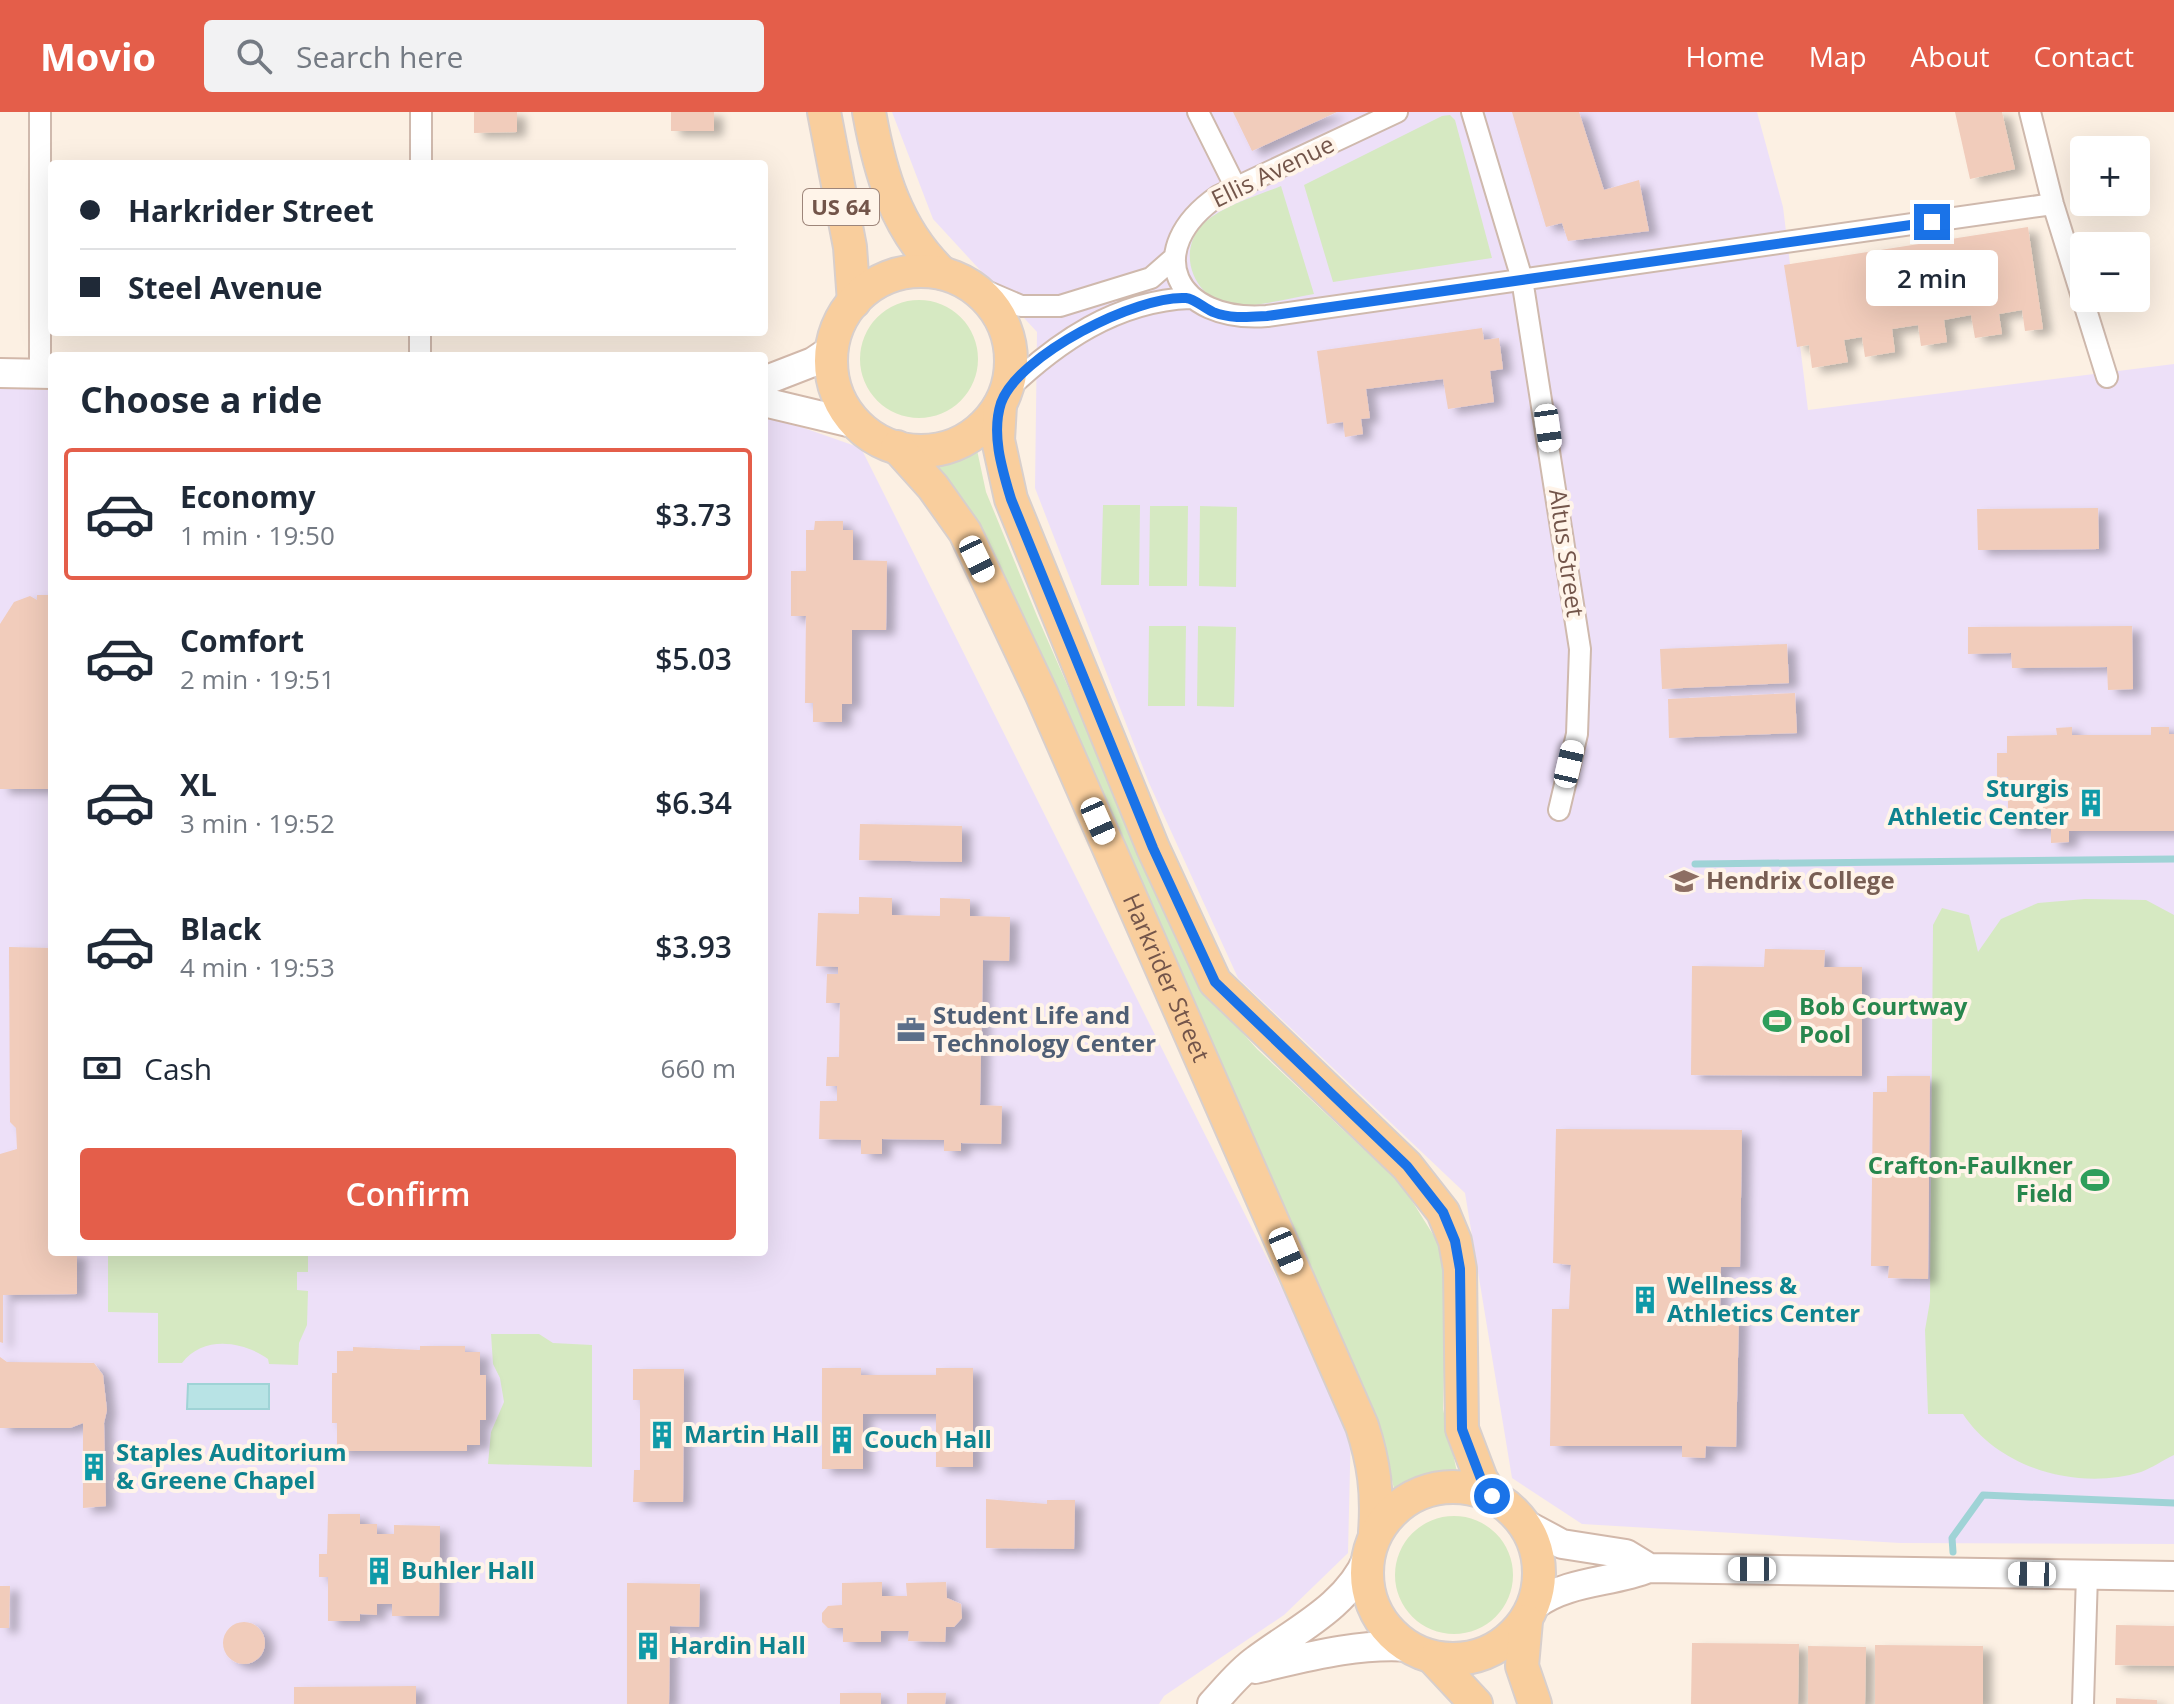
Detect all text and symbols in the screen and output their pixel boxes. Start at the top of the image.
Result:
search box [204,20,764,92]
text: Movio [40,30,156,82]
icon: search [232,34,276,78]
text: Search here [296,36,463,77]
text: Home [1686,37,1765,75]
text: Map [1809,37,1867,75]
text: About [1911,37,1989,75]
text: Contact [2033,37,2134,75]
street label: Ellis Avenue [1205,127,1339,215]
map controls [2070,136,2150,312]
button: + [2070,136,2150,216]
road number: US 64 [803,189,879,225]
text: Harkrider Street [128,190,374,231]
route end [1914,204,1950,240]
button: − [2070,232,2150,312]
callout: 2 min [1866,250,1998,306]
text: 2 min [1897,260,1967,296]
text: Steel Avenue [128,267,323,308]
text: Choose a ride [80,375,322,424]
car [1533,403,1563,453]
text: Economy [180,476,316,517]
icon: car [84,478,156,550]
street label: Altus Street [1542,487,1593,619]
text: $3.73 [655,494,732,535]
text: 1 min · 19:50 [180,517,335,553]
car [956,532,998,586]
text: Comfort [180,620,304,661]
icon: car [84,622,156,694]
text: $5.03 [655,638,732,679]
text: 2 min · 19:51 [180,661,335,697]
car [1552,738,1586,790]
text: XL [180,764,217,805]
icon: car [84,766,156,838]
place label: Sturgis Athletic Center [1888,771,2069,832]
text: $6.34 [655,782,732,823]
building icon: Sturgis Athletic Center [2076,788,2106,818]
car [1077,794,1119,848]
text: 3 min · 19:52 [180,805,335,841]
place label: Hendrix College [1706,863,1895,896]
school or university icon: Hendrix College [1669,866,1699,896]
street label: Harkrider Street [1116,888,1218,1067]
text: Black [180,908,261,949]
icon: car [84,910,156,982]
text: $3.93 [655,926,732,967]
text: 4 min · 19:53 [180,949,335,985]
place label: Bob Courtway Pool [1799,989,1968,1050]
place label: Student Life and Technology Center [933,998,1156,1059]
sports icon: Bob Courtway Pool [1762,1006,1792,1036]
office icon: Student Life and Technology Center [896,1015,926,1045]
icon: cash [80,1046,124,1090]
text: Cash [144,1048,212,1089]
text: 660 m [661,1050,736,1086]
button: Confirm [80,1148,736,1240]
place label: Crafton-Faulkner Field [1868,1148,2073,1209]
sports icon: Crafton-Faulkner Field [2080,1165,2110,1195]
car [1266,1224,1306,1278]
place label: Wellness & Athletics Center [1667,1268,1860,1329]
building icon: Wellness & Athletics Center [1630,1285,1660,1315]
place label: Martin Hall [684,1417,819,1450]
building icon: Martin Hall [647,1420,677,1450]
place label: Couch Hall [864,1422,992,1455]
building icon: Couch Hall [827,1425,857,1455]
place label: Staples Auditorium & Greene Chapel [116,1435,347,1496]
building icon: Staples Auditorium & Greene Chapel [79,1452,109,1482]
route start [1474,1478,1510,1514]
place label: Buhler Hall [401,1553,535,1586]
building icon: Buhler Hall [364,1556,394,1586]
car [1728,1557,1776,1581]
car [2008,1562,2056,1586]
place label: Hardin Hall [670,1628,806,1661]
building icon: Hardin Hall [633,1631,663,1661]

